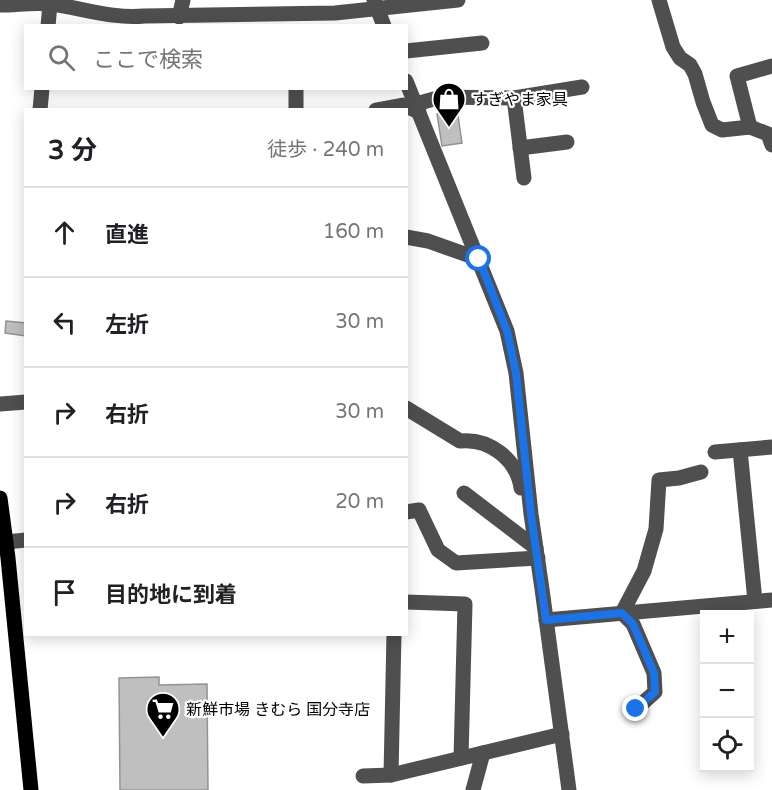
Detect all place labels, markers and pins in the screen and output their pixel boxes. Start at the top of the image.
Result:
shop icon: すぎやま家具 [431,81,467,128]
place label: すぎやま家具 [472,90,568,110]
supermarket icon: 新鮮市場 きむら 国分寺店 [145,691,181,738]
place label: 新鮮市場 きむら 国分寺店 [186,700,370,720]

